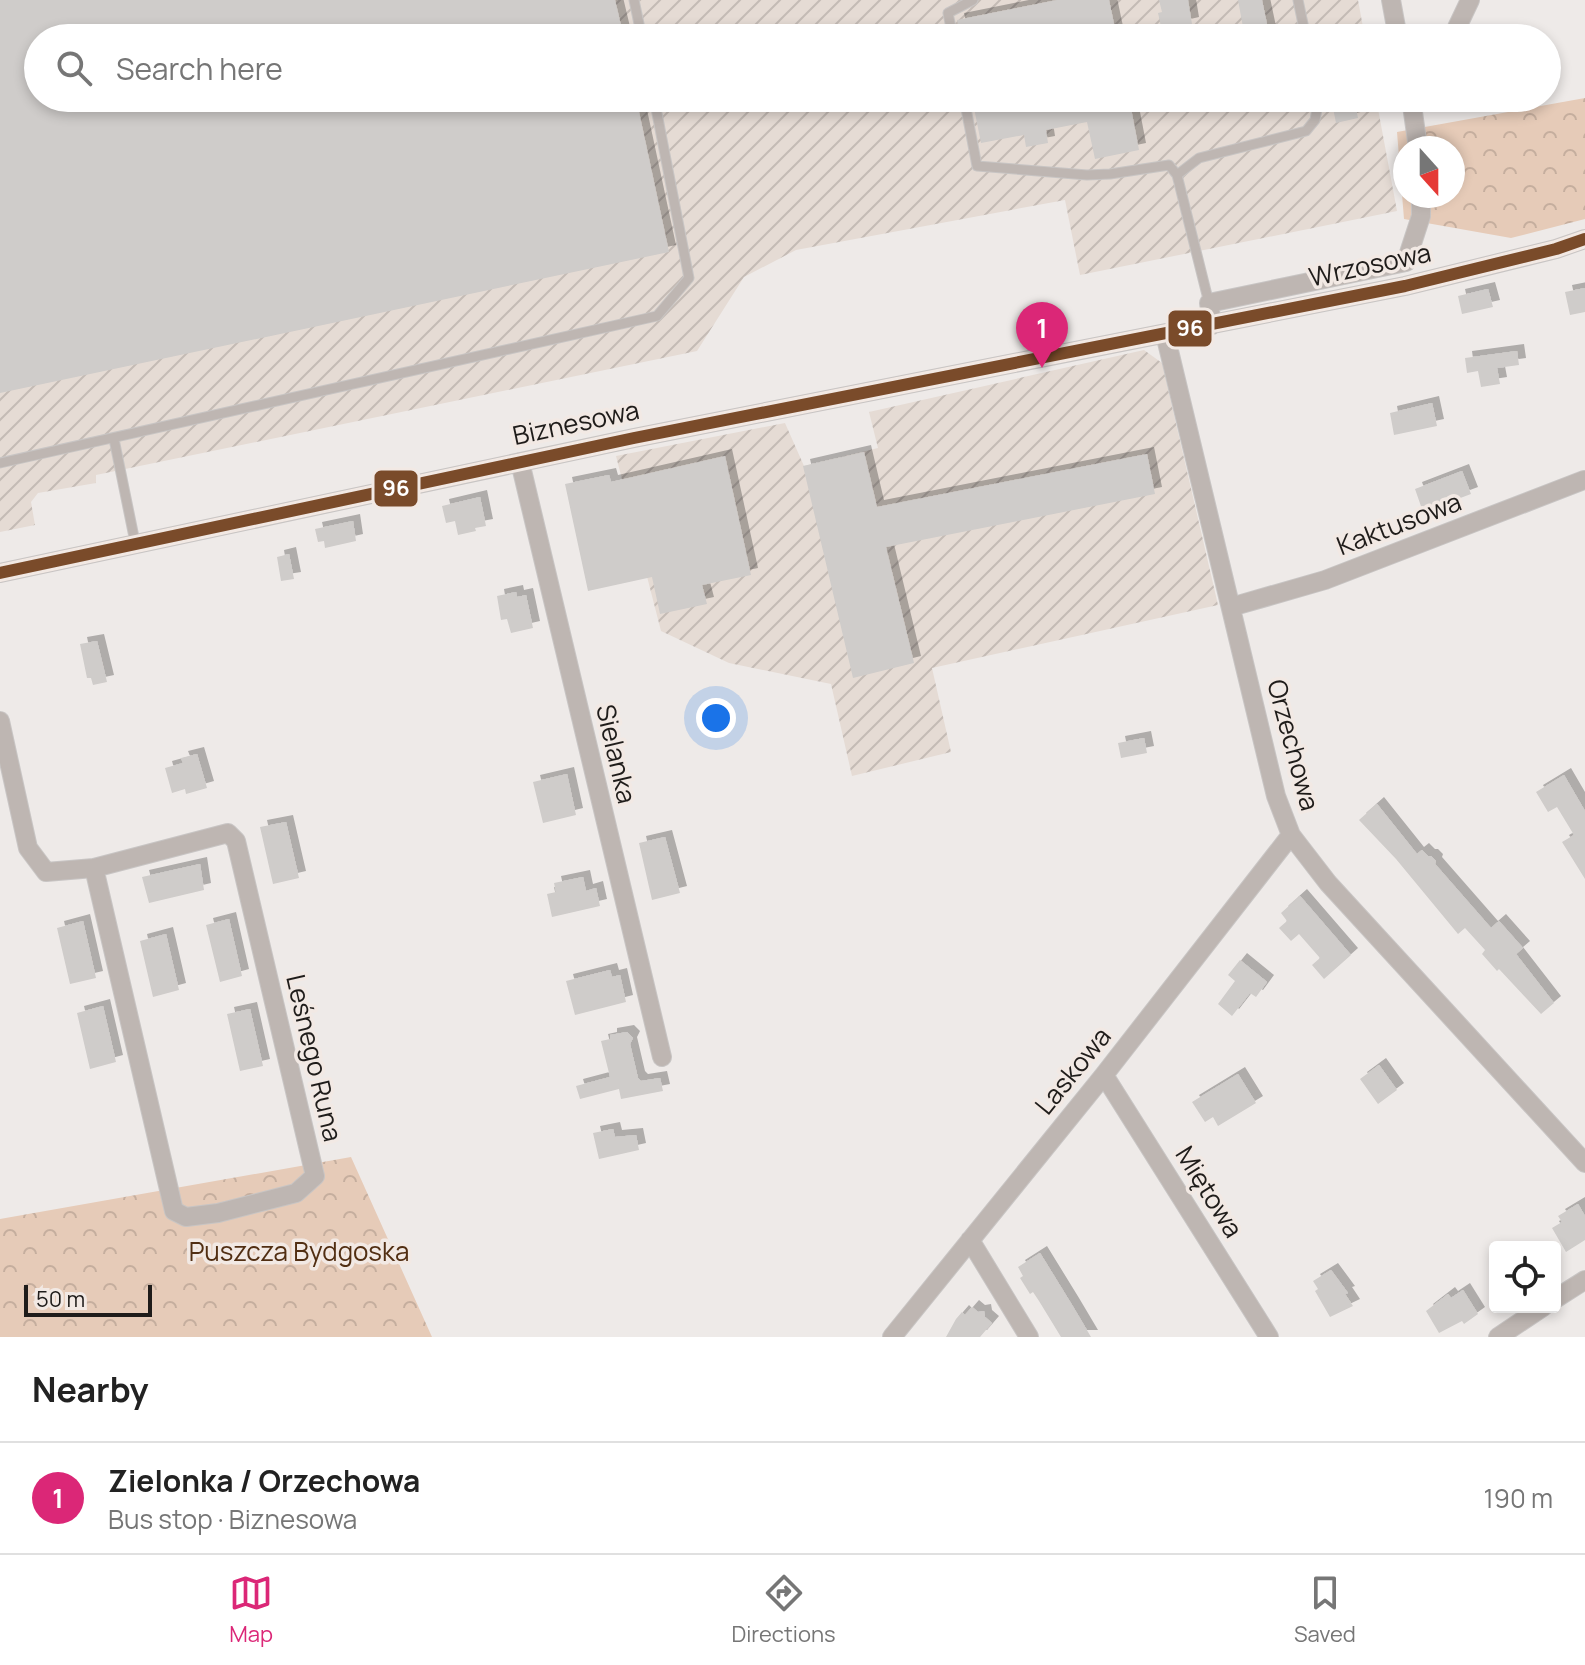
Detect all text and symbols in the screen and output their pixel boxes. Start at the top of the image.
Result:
search box [24,24,1561,112]
icon: search [52,46,96,90]
text: Search here [116,48,283,89]
north arrow [1393,136,1465,208]
street label: Wrzosowa [1305,234,1434,294]
pin: 1 [1016,302,1068,368]
line badge: 96 [1167,309,1213,348]
text: 96 [1176,313,1204,343]
street label: Biznesowa [509,391,642,453]
line badge: 96 [373,469,419,508]
text: 96 [382,473,410,503]
street label: Kaktusowa [1331,483,1466,563]
street label: Orzechowa [1259,675,1329,814]
your location [696,698,736,738]
street label: Sielanka [588,701,646,807]
street label: Leśnego Runa [278,971,352,1145]
street label: Laskowa [1026,1019,1118,1122]
street label: Miętowa [1168,1139,1252,1244]
park label: Puszcza Bydgoska [189,1233,409,1269]
map controls [1489,1241,1561,1313]
button: locate [1489,1241,1561,1313]
scale bar [24,1281,152,1317]
text: 50 m [36,1284,85,1314]
text: Nearby [32,1366,148,1412]
text: Zielonka / Orzechowa [108,1460,420,1501]
text: 1 [52,1480,64,1516]
text: 190 m [1484,1480,1553,1516]
text: Bus stop · Biznesowa [108,1501,357,1537]
tab: Map [229,1571,273,1649]
tab: Directions [731,1571,836,1649]
tab: Saved [1294,1571,1356,1649]

